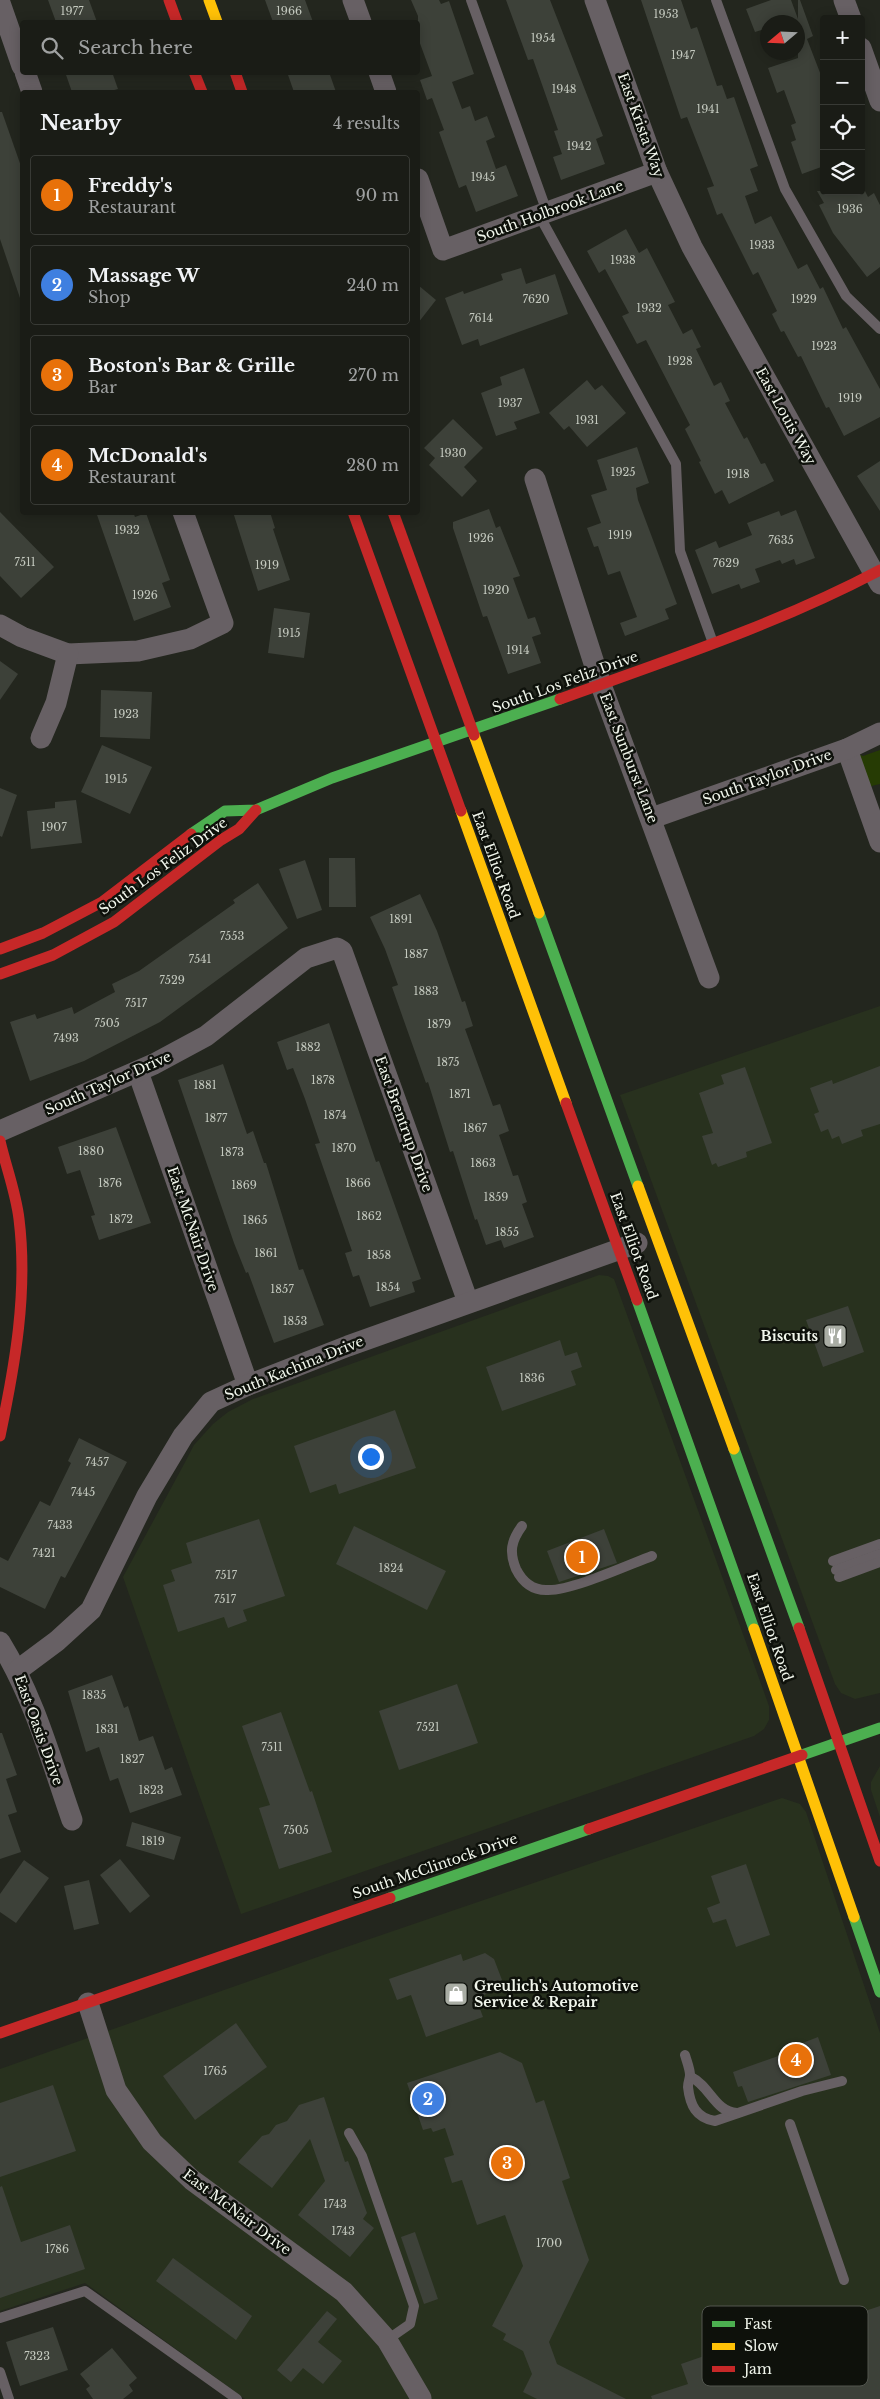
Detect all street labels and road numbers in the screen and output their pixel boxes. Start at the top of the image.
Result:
street label: East Krista Way [614,70,668,180]
street label: South Holbrook Lane [474,176,626,246]
street label: East Louis Way [752,364,820,468]
street label: South Los Feliz Drive [489,647,641,717]
street label: East Sunburst Lane [596,690,662,826]
street label: South Taylor Drive [700,745,834,809]
street label: East Elliot Road [468,809,524,922]
street label: South Los Feliz Drive [95,813,231,919]
street label: South Taylor Drive [42,1047,174,1119]
street label: East Brentrup Drive [371,1054,437,1194]
street label: East McNair Drive [163,1164,223,1294]
street label: East Elliot Road [606,1190,662,1303]
street label: South Kachina Drive [222,1332,366,1404]
street label: East Elliot Road [743,1570,797,1684]
street label: East Oasis Drive [11,1672,67,1788]
street label: South McClintock Drive [350,1829,520,1903]
street label: East McNair Drive [179,2165,295,2259]

